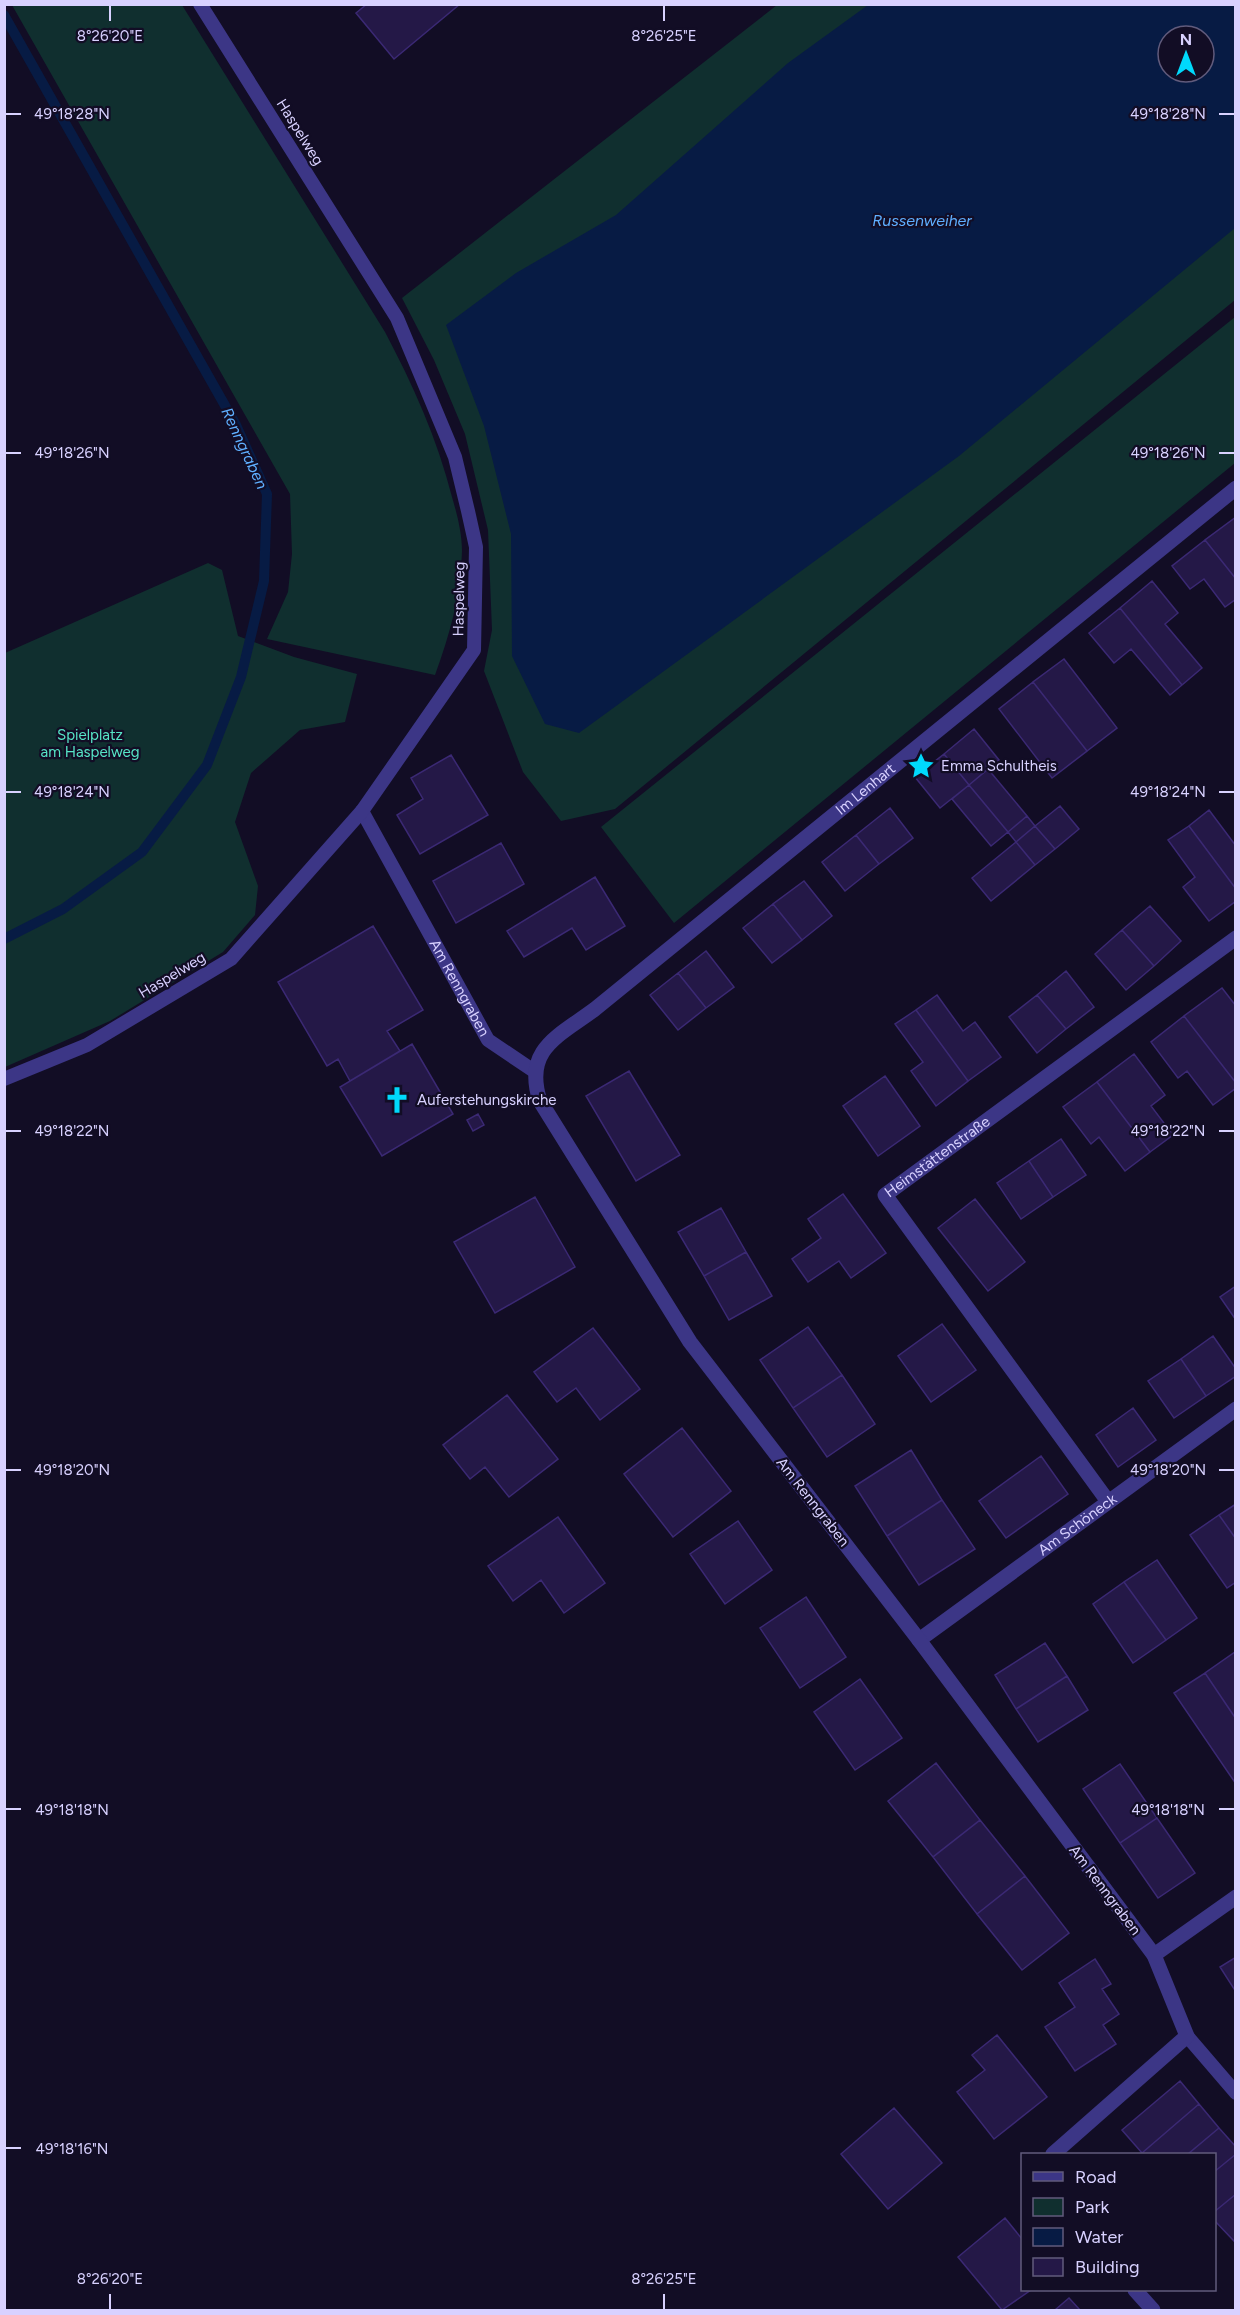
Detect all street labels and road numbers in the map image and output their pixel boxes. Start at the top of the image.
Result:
street label: Haspelweg [273,95,327,169]
street label: Haspelweg [449,561,469,637]
street label: Im Lenhart [832,759,899,819]
street label: Am Renngraben [425,936,493,1040]
street label: Haspelweg [135,948,209,1002]
street label: Heimstättenstraße [881,1112,993,1201]
street label: Am Renngraben [773,1454,853,1550]
street label: Am Schöneck [1035,1489,1121,1559]
street label: Am Renngraben [1065,1842,1145,1938]

